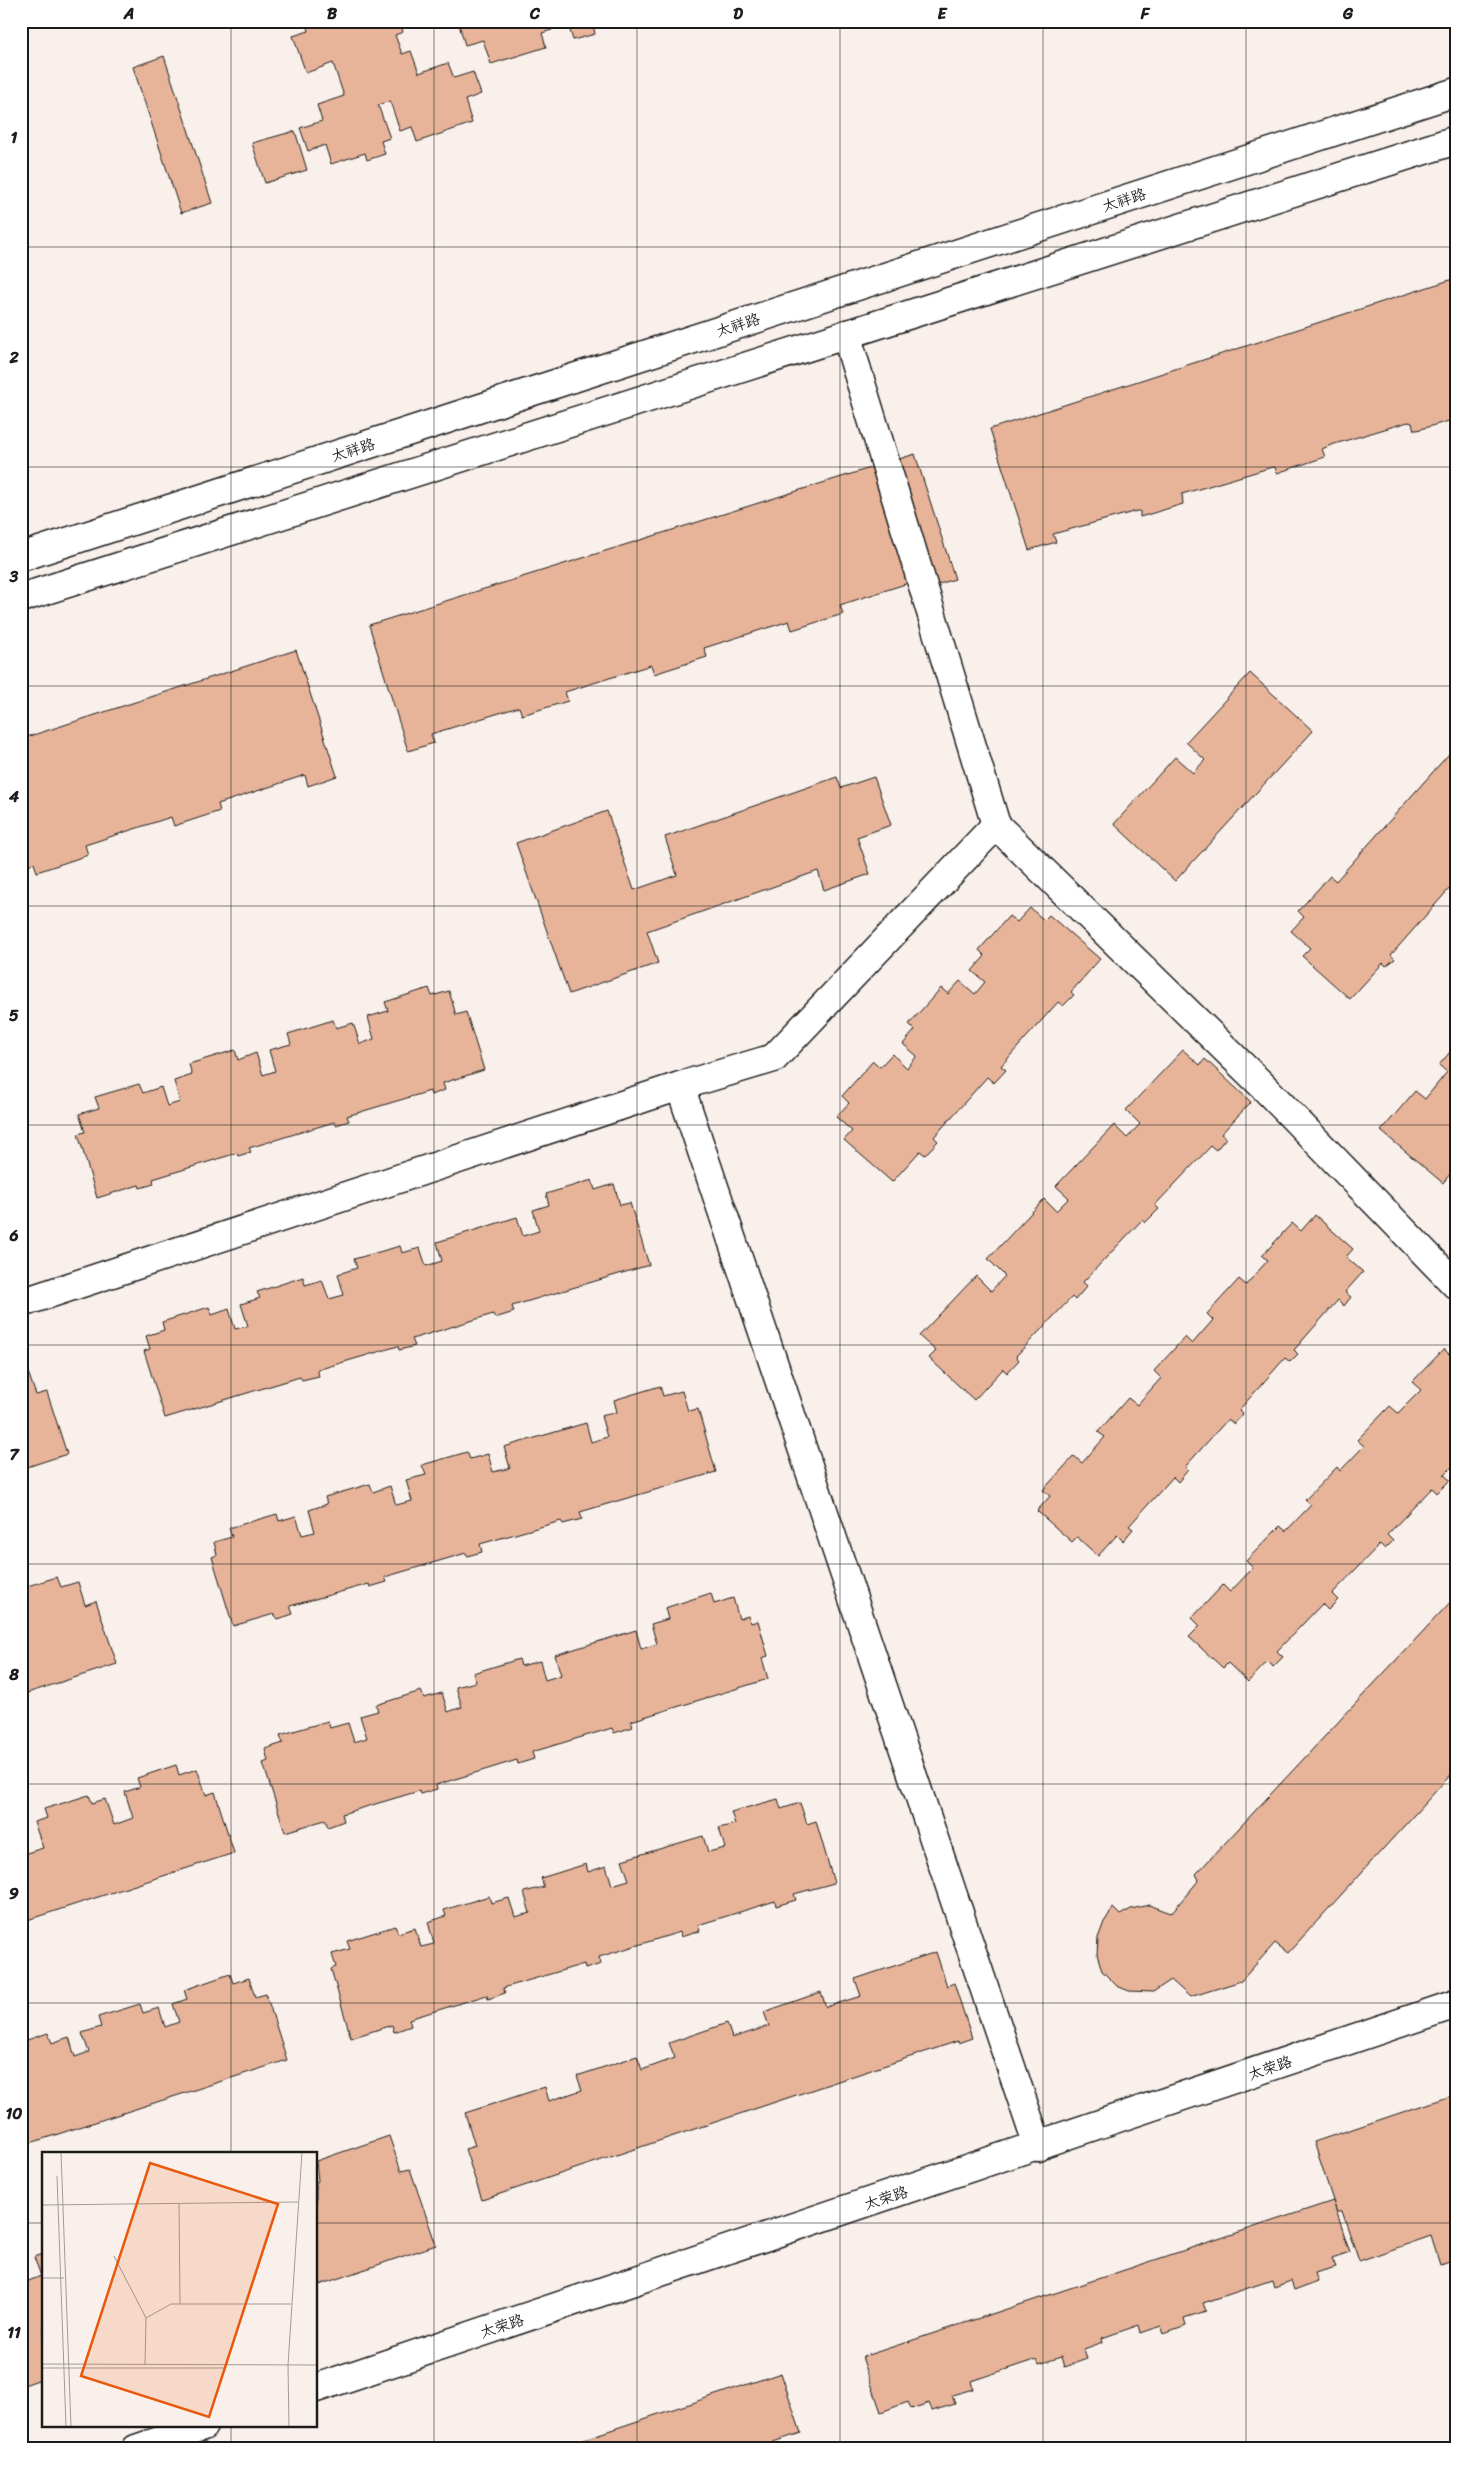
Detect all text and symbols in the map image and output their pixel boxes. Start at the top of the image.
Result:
text: A [123,0,134,28]
text: B [327,0,338,28]
text: C [529,0,541,28]
text: D [733,0,743,28]
text: E [938,0,948,28]
text: F [1140,0,1151,28]
text: G [1342,0,1354,28]
text: 1 [11,123,18,152]
street label: 太祥路 [1099,181,1149,219]
street label: 太祥路 [713,306,763,344]
text: 2 [8,343,19,372]
street label: 太祥路 [328,431,378,469]
text: 3 [9,562,19,591]
text: 4 [8,782,19,811]
text: 5 [9,1001,19,1030]
text: 6 [8,1221,19,1250]
text: 7 [9,1440,20,1469]
text: 8 [8,1660,19,1689]
text: 9 [9,1879,19,1908]
street label: 太荣路 [1244,2048,1296,2088]
text: 10 [6,2099,22,2128]
inset map [42,2152,318,2428]
street label: 太荣路 [861,2179,911,2217]
street label: 太荣路 [477,2307,527,2345]
text: 11 [7,2318,21,2347]

